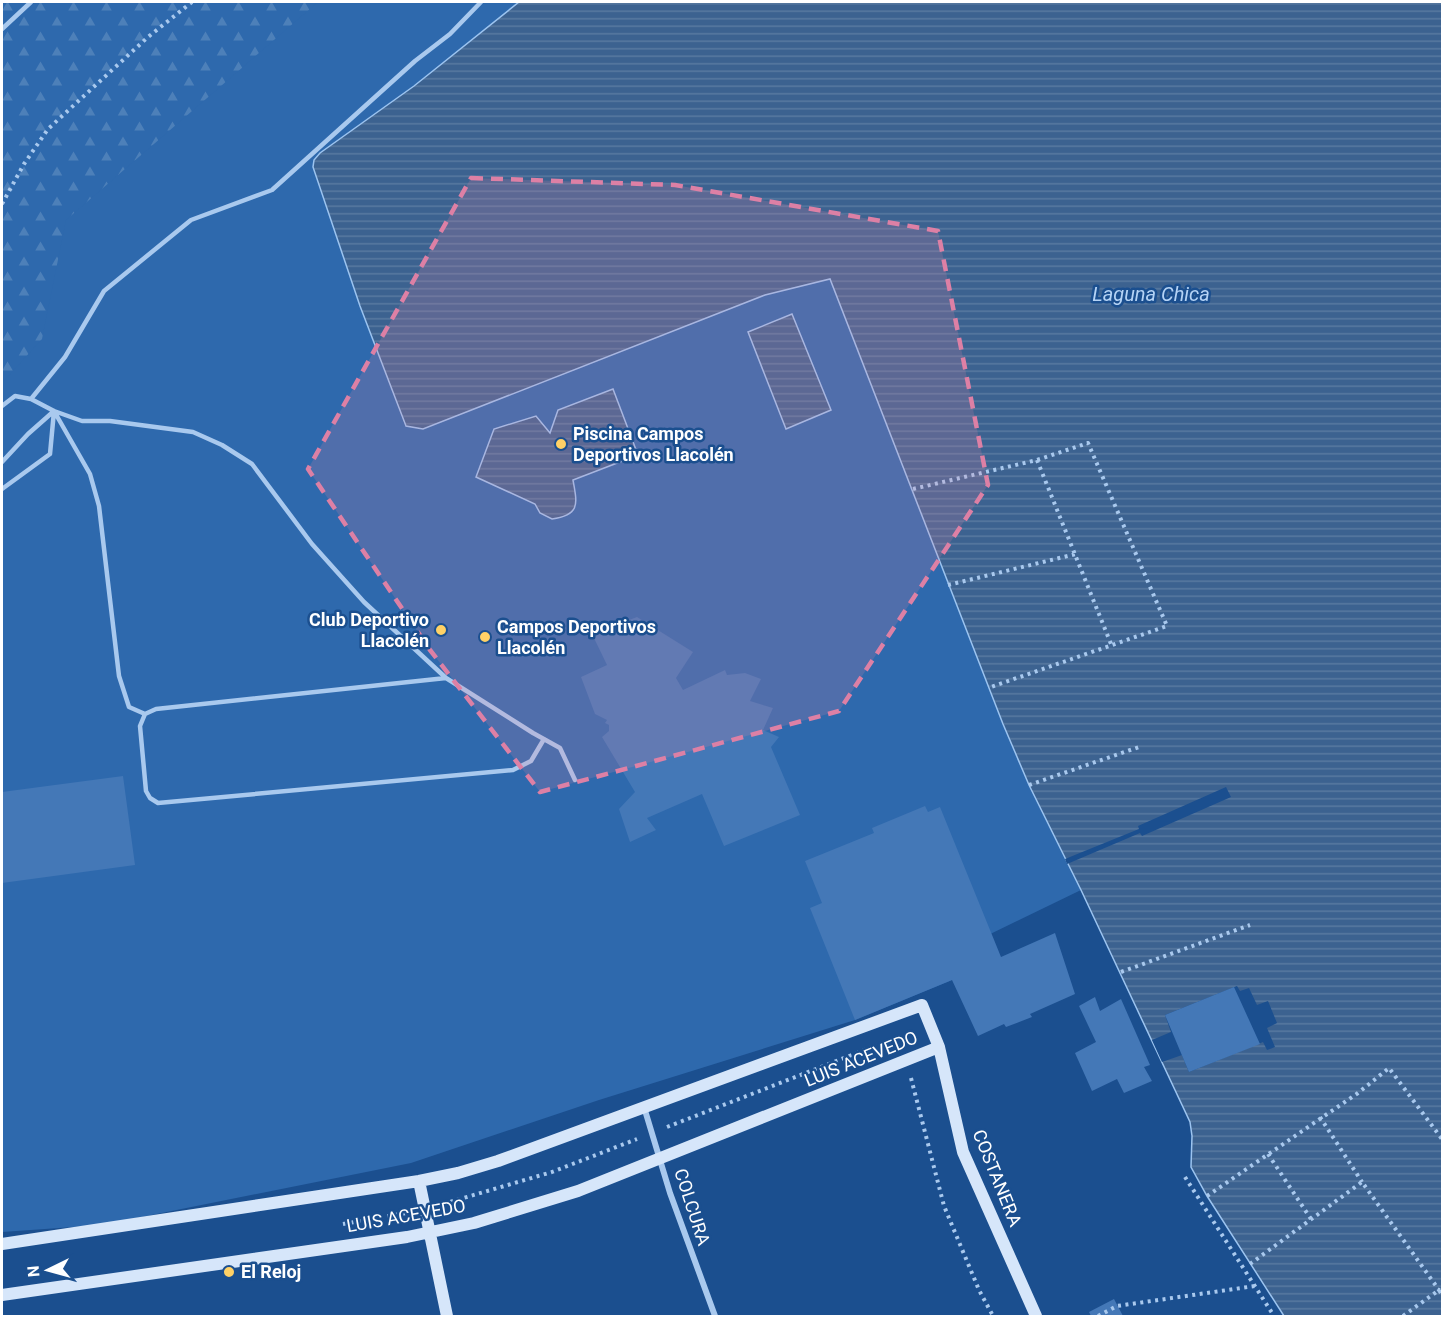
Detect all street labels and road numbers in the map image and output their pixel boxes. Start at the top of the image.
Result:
street label: LUIS ACEVEDO [801,1026,921,1091]
street label: COSTANERA [969,1126,1026,1229]
street label: COLCURA [670,1166,715,1248]
street label: LUIS ACEVEDO [345,1195,467,1236]

